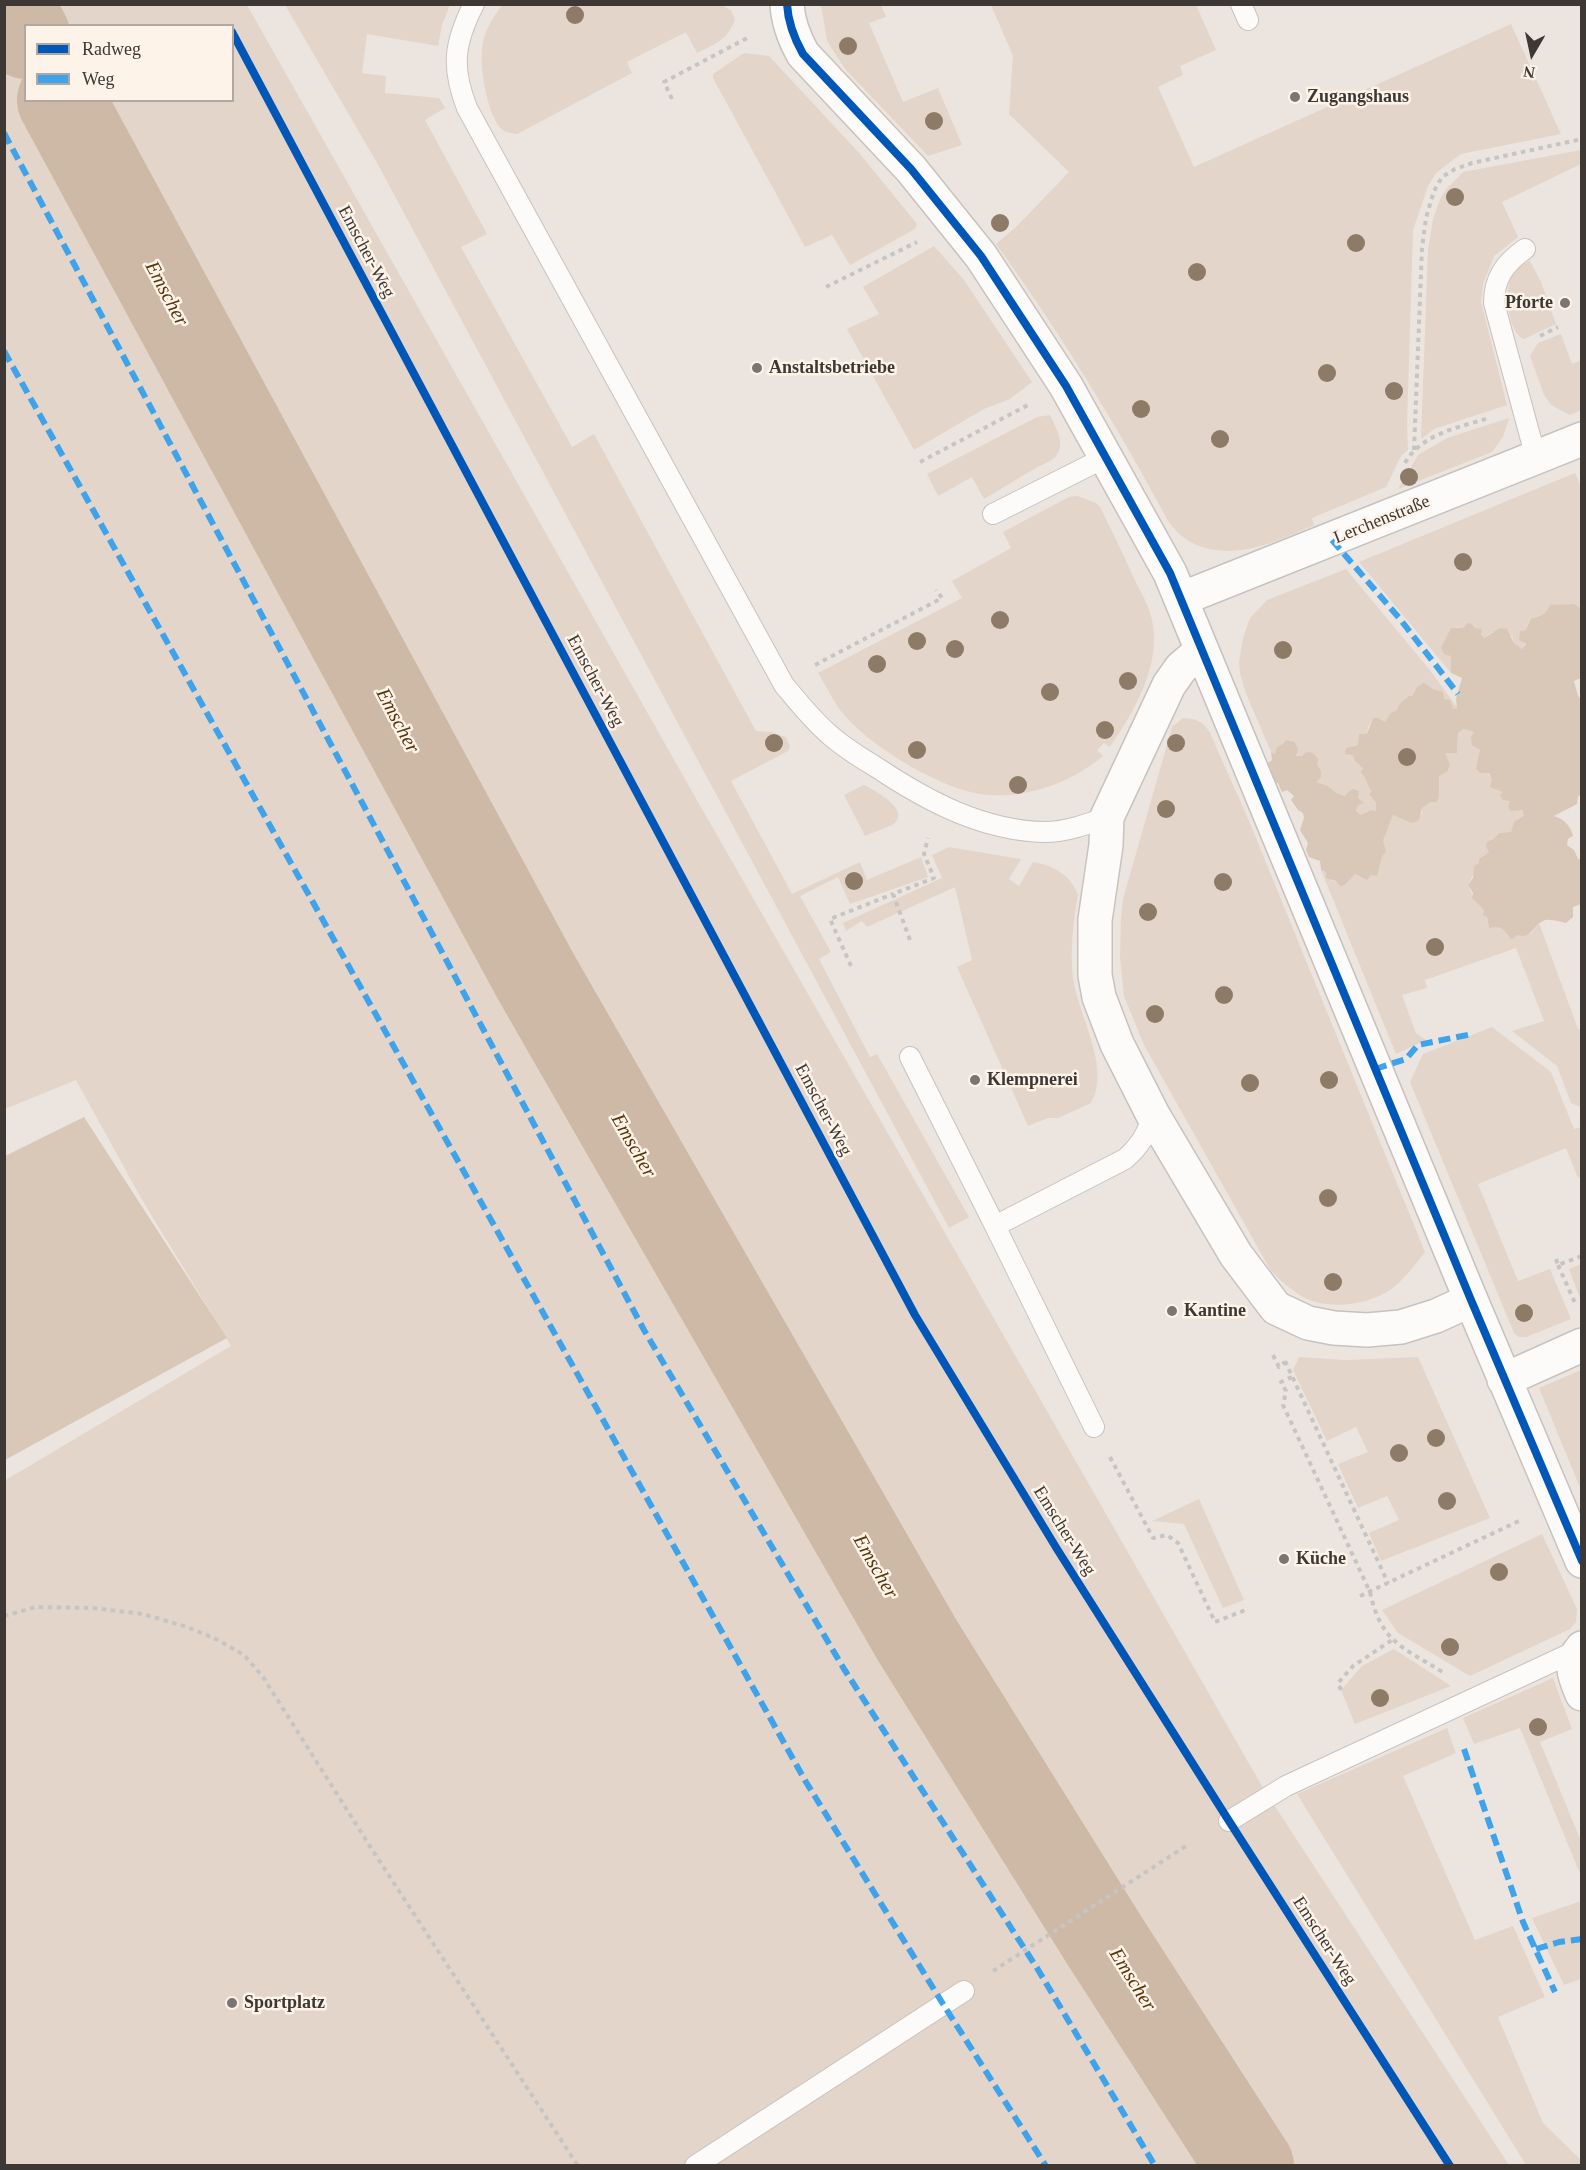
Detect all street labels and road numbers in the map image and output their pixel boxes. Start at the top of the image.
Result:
street label: Emscher-Weg [333,202,399,302]
street label: Lerchenstraße [1331,491,1433,549]
street label: Emscher-Weg [562,631,628,731]
street label: Emscher-Weg [790,1060,856,1160]
street label: Emscher-Weg [1028,1482,1100,1580]
street label: Emscher-Weg [1287,1893,1361,1989]

